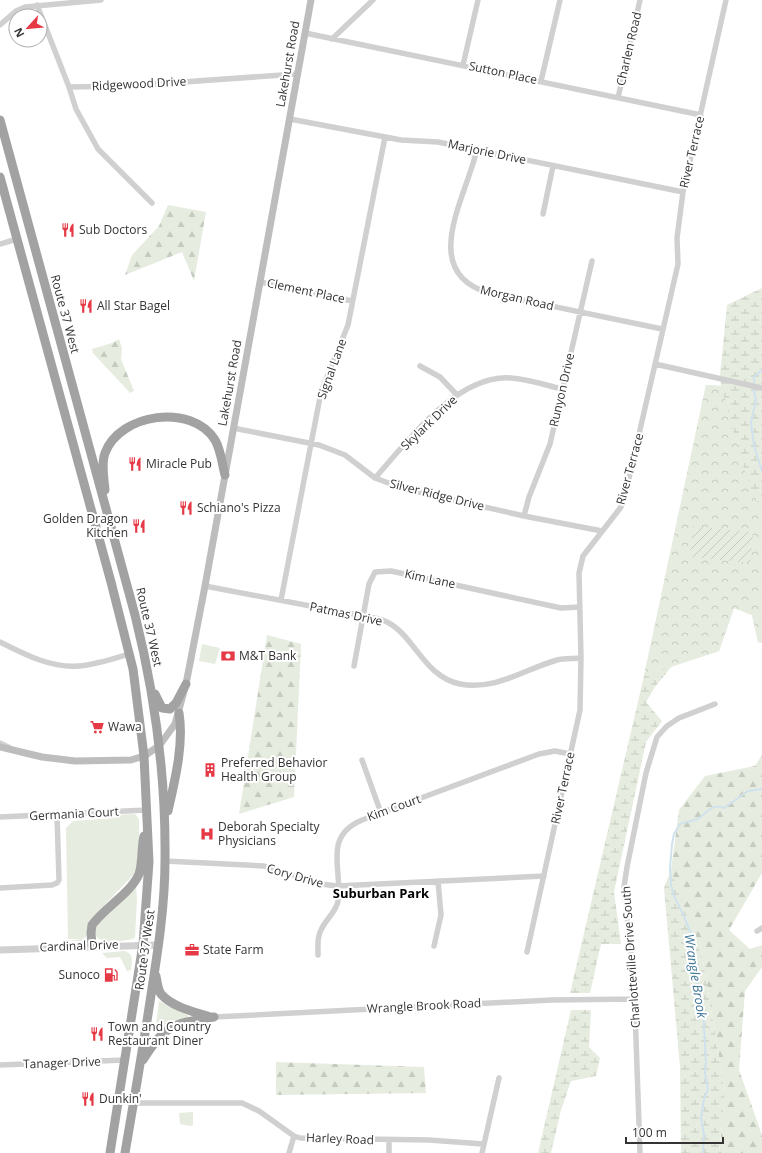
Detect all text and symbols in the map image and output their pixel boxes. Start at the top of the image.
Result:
north arrow [8,8,48,48]
street label: Charlen Road [612,10,645,88]
street label: Lakehurst Road [272,19,303,108]
text: N [10,25,27,40]
street label: Sutton Place [467,57,539,88]
street label: Ridgewood Drive [91,73,187,94]
street label: River Terrace [675,114,708,190]
street label: Marjorie Drive [446,135,528,168]
place label: Sub Doctors [79,221,147,238]
restaurant icon: Sub Doctors [60,222,76,238]
street label: Route 37 West [47,273,84,355]
street label: Clement Place [266,274,347,307]
street label: Morgan Road [479,281,556,314]
place label: All Star Bagel [97,297,170,314]
restaurant icon: All Star Bagel [78,298,94,314]
street label: Signal Lane [313,336,350,401]
street label: Lakehurst Road [214,338,245,427]
street label: Runyon Drive [545,351,578,428]
street label: Skylark Drive [397,391,461,454]
street label: River Terrace [612,431,647,507]
place label: Miracle Pub [146,455,212,472]
restaurant icon: Miracle Pub [127,456,143,472]
street label: Silver Ridge Drive [388,475,486,515]
place label: Schiano's Pizza [197,499,281,516]
restaurant icon: Schiano's Pizza [178,500,194,516]
place label: Golden Dragon Kitchen [43,510,128,541]
restaurant icon: Golden Dragon Kitchen [131,518,147,534]
street label: Kim Lane [403,565,457,592]
street label: Route 37 West [132,586,167,668]
street label: Patmas Drive [308,597,384,630]
place label: M&T Bank [239,647,297,664]
bank icon: M&T Bank [220,648,236,664]
place label: Wawa [108,718,142,735]
supermarket icon: Wawa [89,719,105,735]
street label: River Terrace [547,750,579,826]
place label: Preferred Behavior Health Group [221,754,327,785]
building icon: Preferred Behavior Health Group [202,762,218,778]
street label: Kim Court [365,790,423,825]
street label: Germania Court [29,803,119,824]
place label: Deborah Specialty Physicians [218,818,320,849]
hospital icon: Deborah Specialty Physicians [199,826,215,842]
street label: Cory Drive [265,859,326,892]
district label: Suburban Park [333,884,430,902]
street label: Charlotteville Drive South [617,885,644,1029]
street label: Route 37 West [130,909,159,991]
water label: Wrangle Brook [680,933,712,1020]
street label: Cardinal Drive [39,936,119,955]
place label: State Farm [203,941,264,958]
office icon: State Farm [184,942,200,958]
place label: Sunoco [59,966,100,983]
fuel station icon: Sunoco [103,967,119,983]
street label: Wrangle Brook Road [366,994,482,1017]
place label: Town and Country Restaurant Diner [108,1018,212,1049]
restaurant icon: Town and Country Restaurant Diner [89,1026,105,1042]
street label: Tanager Drive [23,1053,101,1072]
place label: Dunkin' [99,1090,142,1107]
restaurant icon: Dunkin' [80,1091,96,1107]
scale bar [626,1119,723,1145]
text: 100 m [632,1124,667,1141]
street label: Harley Road [306,1129,374,1148]

